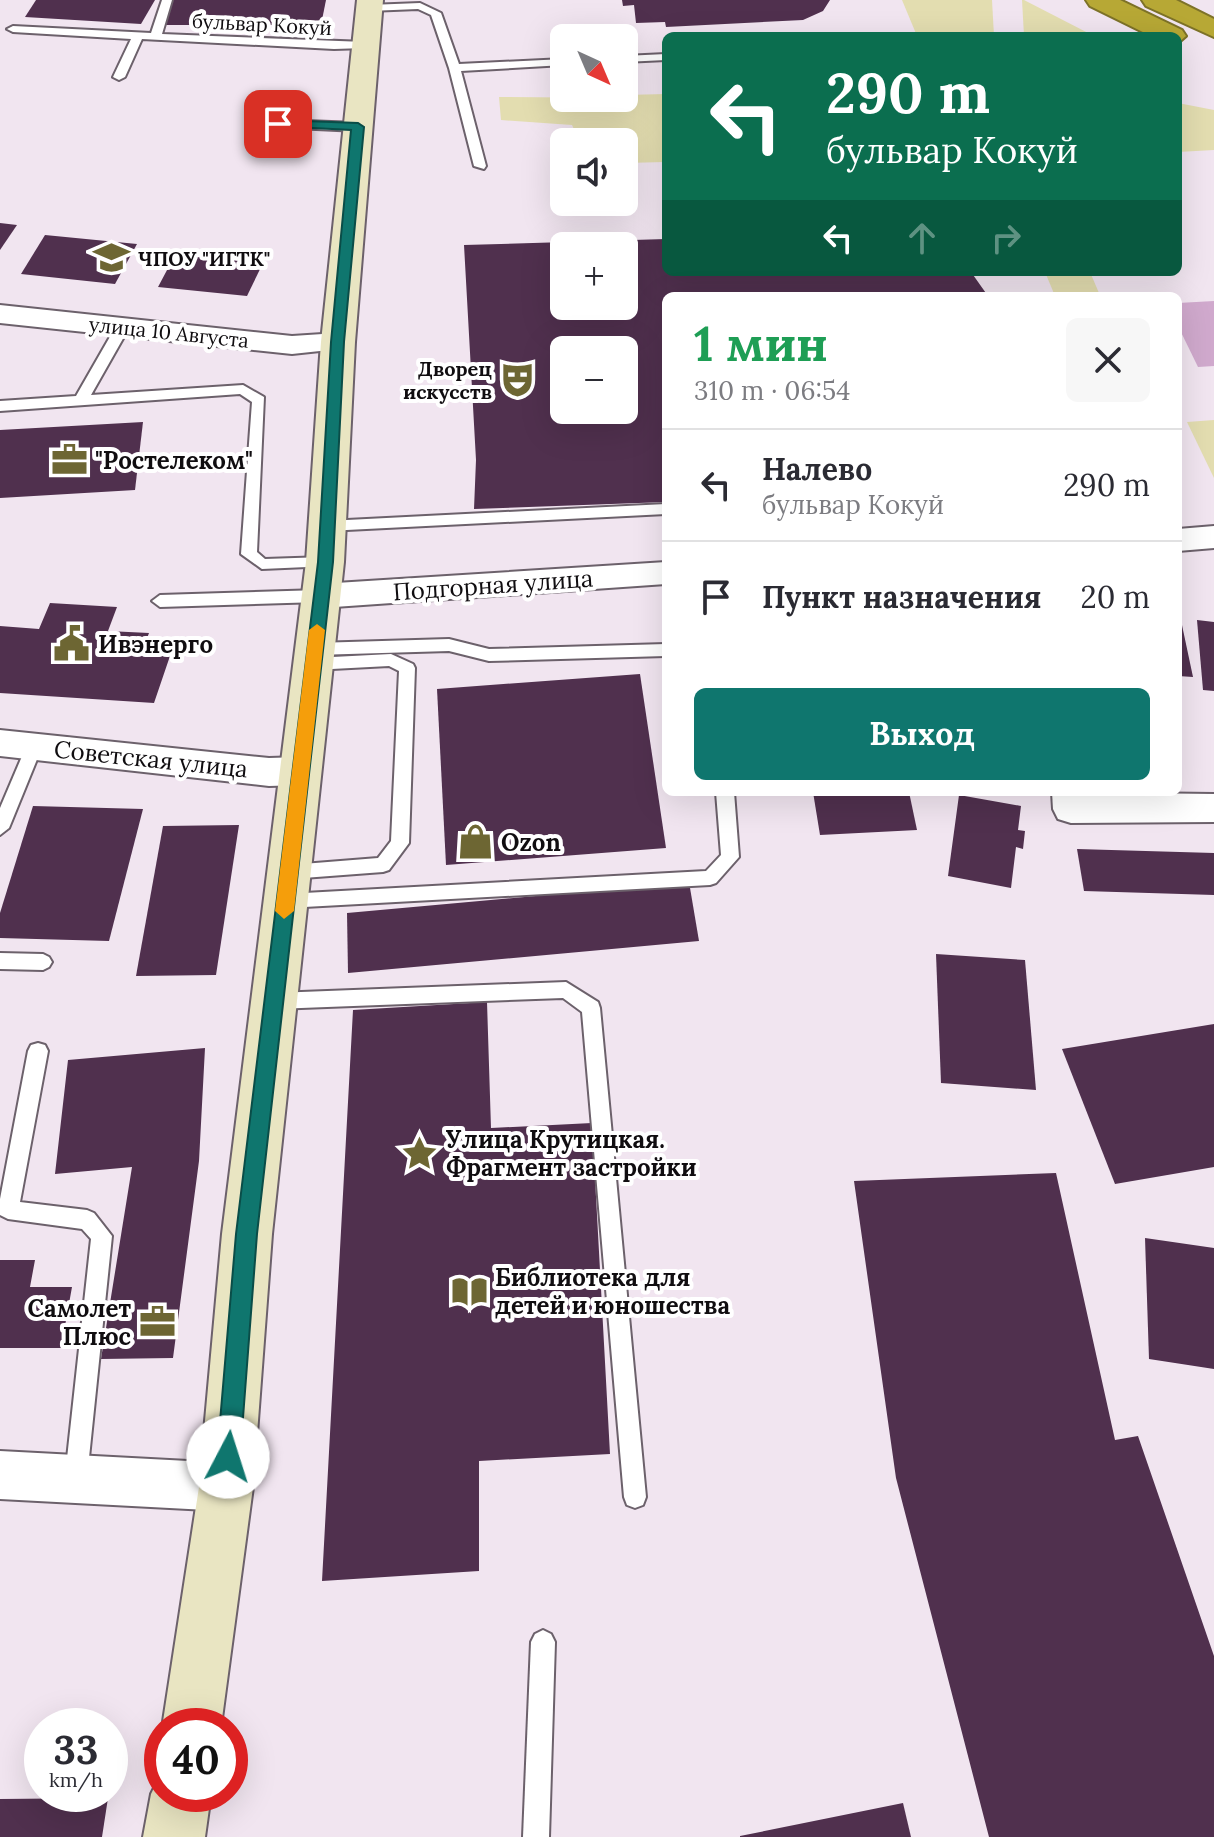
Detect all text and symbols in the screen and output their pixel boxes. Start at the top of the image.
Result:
street label: бульвар Кокуй [191,8,333,40]
north arrow [550,24,638,112]
map controls [550,24,638,424]
text: 290 m [826,57,990,128]
icon: left [694,64,798,168]
pin [244,90,312,158]
icon: arrive [256,102,300,146]
text: бульвар Кокуй [826,127,1078,173]
button: sound [550,128,638,216]
icon: left [816,216,860,260]
icon: ahead [900,216,944,260]
icon: right [984,216,1028,260]
button: + [550,232,638,320]
school or university icon: ЧПОУ "ИГТК" [93,239,131,277]
place label: ЧПОУ "ИГТК" [138,246,270,271]
street label: улица 10 Августа [88,311,250,353]
text: 1 мин [694,313,828,374]
button: close [1066,318,1150,402]
button: − [550,336,638,424]
place label: Дворец искусств [403,356,492,404]
theatre icon: Дворец искусств [499,361,537,399]
text: 310 m · 06:54 [694,374,850,407]
office icon: "Ростелеком" [50,441,88,479]
place label: "Ростелеком" [95,445,253,476]
text: Налево [762,450,872,488]
icon: left [694,463,738,507]
text: 290 m [1063,466,1150,504]
text: бульвар Кокуй [762,488,944,521]
street label: Подгорная улица [392,563,594,607]
icon: arrive [694,575,738,619]
text: Пункт назначения [762,578,1041,616]
text: 20 m [1081,578,1150,616]
public building icon: Ивэнерго [53,625,91,663]
place label: Ивэнерго [98,629,213,660]
button: Выход [694,688,1150,780]
street label: Советская улица [53,733,249,785]
shop icon: Ozon [456,823,494,861]
place label: Ozon [501,827,561,858]
place label: Улица Крутицкая. Фрагмент застройки [446,1124,697,1183]
place icon: Улица Крутицкая. Фрагмент застройки [401,1134,439,1172]
place label: Библиотека для детей и юношества [495,1262,730,1321]
library icon: Библиотека для детей и юношества [450,1272,488,1310]
place label: Самолет Плюс [28,1293,132,1352]
office icon: Самолет Плюс [138,1303,176,1341]
position arrow [186,1415,270,1499]
speed limit sign: 40 [144,1708,248,1812]
text: 33 [54,1724,98,1775]
text: km/h [49,1767,103,1792]

